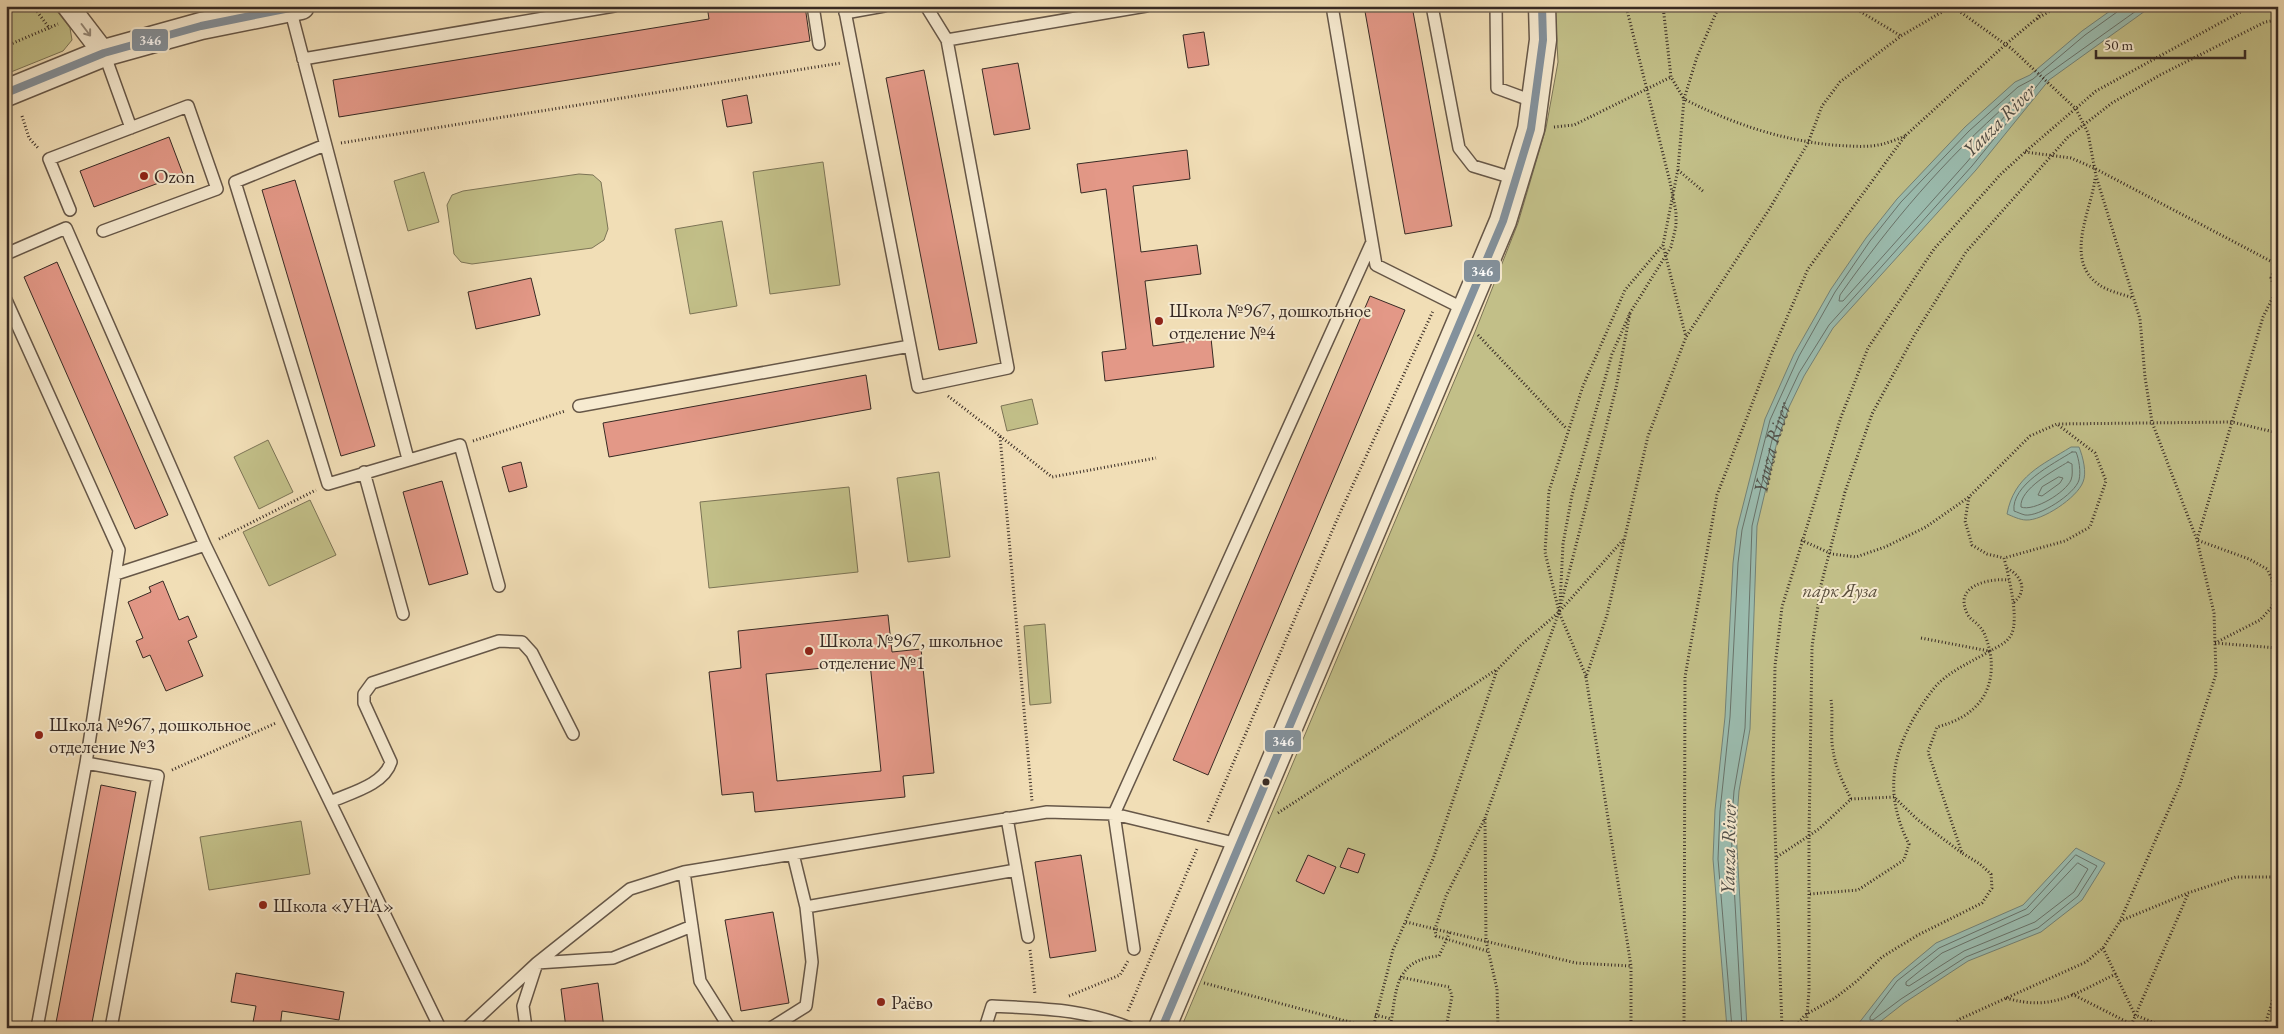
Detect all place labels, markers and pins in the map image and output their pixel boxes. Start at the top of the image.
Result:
place label: Ozon [154,164,195,189]
marker: Ozon [138,170,150,182]
place label: Школа №967, дошкольное отделение №4 [1169,298,1371,345]
marker: Школа №967, дошкольное отделение №4 [1153,315,1165,327]
place label: Школа №967, школьное отделение №1 [819,628,1003,675]
marker: Школа №967, школьное отделение №1 [803,645,815,657]
place label: Школа №967, дошкольное отделение №3 [49,712,251,759]
marker: Школа №967, дошкольное отделение №3 [33,729,45,741]
unlabelled marker [1261,777,1271,787]
place label: Школа «УНА» [273,893,394,918]
marker: Школа «УНА» [257,899,269,911]
place label: Раёво [891,990,933,1015]
marker: Раёво [875,996,887,1008]

